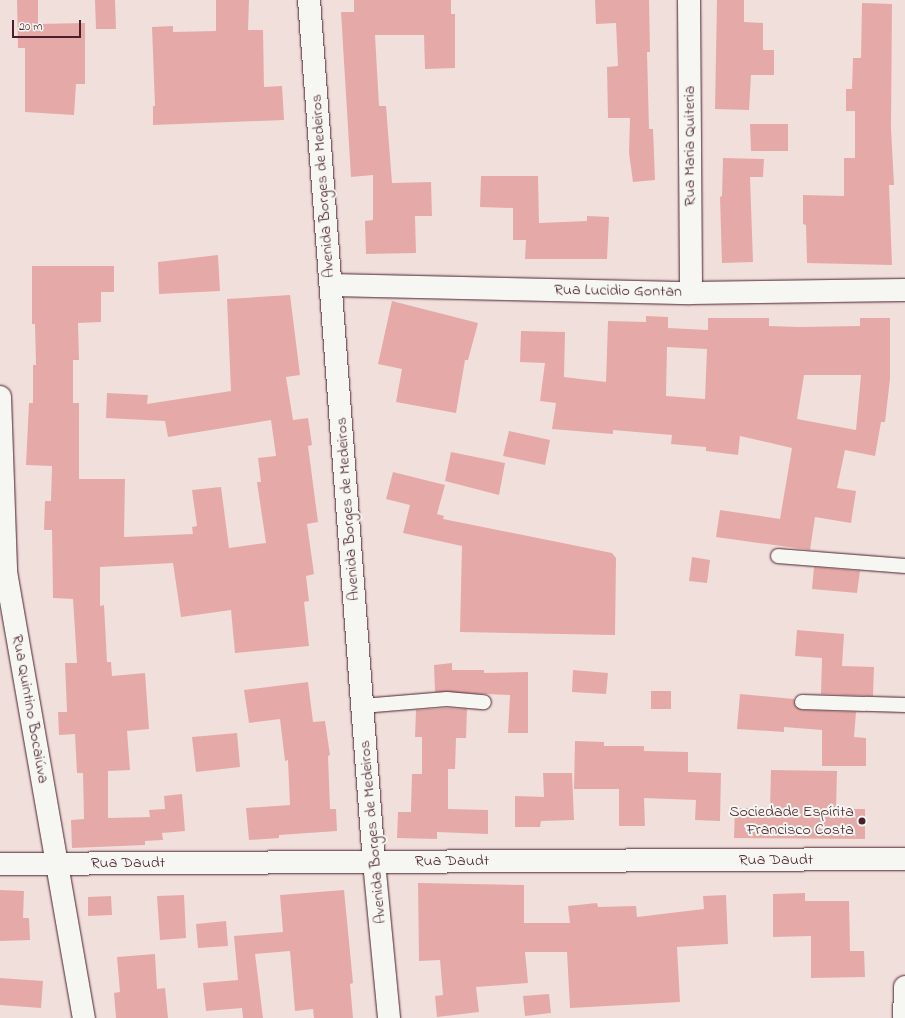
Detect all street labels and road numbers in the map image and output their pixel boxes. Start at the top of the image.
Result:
street label: Rua Maria Quiteria [680,86,700,206]
street label: Avenida Borges de Medeiros [307,93,339,279]
street label: Rua Lucidio Gontan [554,280,682,302]
street label: Avenida Borges de Medeiros [332,416,364,602]
street label: Rua Quintino Bocaiúva [7,633,53,785]
street label: Avenida Borges de Medeiros [355,739,391,925]
street label: Rua Daudt [739,850,813,870]
street label: Rua Daudt [415,851,489,871]
street label: Rua Daudt [91,853,165,873]

